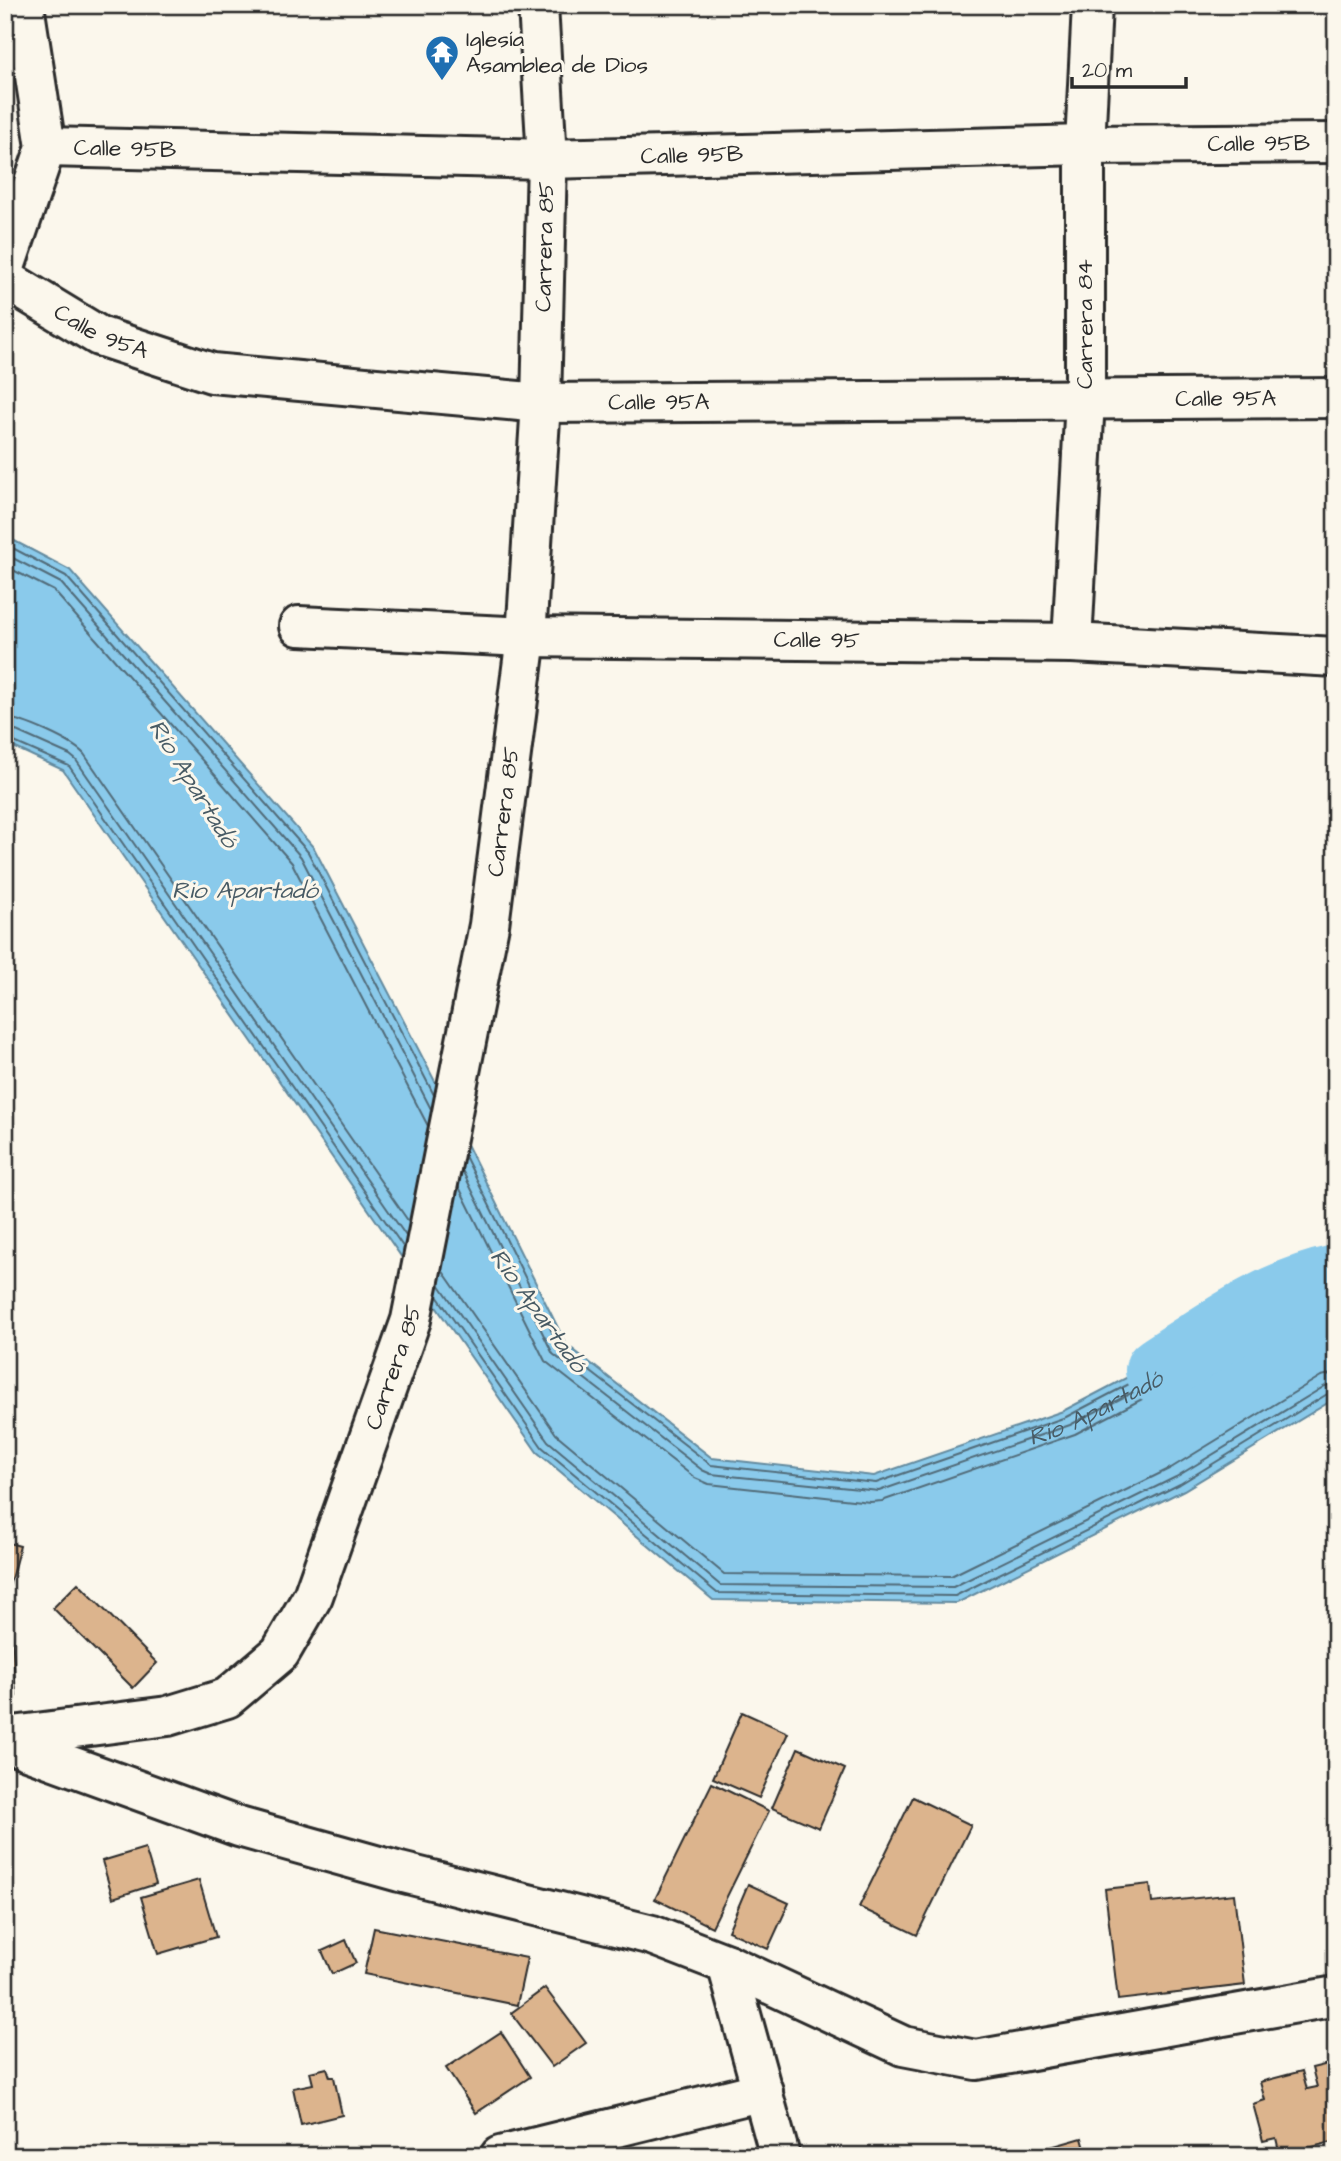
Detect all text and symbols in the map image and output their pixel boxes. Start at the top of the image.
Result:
place label: Iglesía Asamblea de Dios [466,23,648,81]
temple icon: Iglesía Asamblea de Dios [423,33,461,82]
scale bar [1072,46,1185,90]
text: 20 m [1082,56,1133,85]
street label: Calle 95B [1207,127,1310,160]
street label: Calle 95B [73,132,177,166]
street label: Calle 95B [640,138,744,173]
street label: Carrera 85 [527,181,562,313]
street label: Carrera 84 [1069,259,1101,389]
street label: Calle 95A [48,296,152,367]
street label: Calle 95A [1175,382,1277,415]
street label: Calle 95A [608,386,710,419]
street label: Calle 95 [773,624,860,657]
water label: Río Apartadó [140,713,247,856]
street label: Carrera 85 [479,745,528,879]
water label: Rio Apartadó [172,874,319,908]
water label: Río Apartadó [481,1242,595,1381]
street label: Carrera 85 [357,1302,430,1434]
water label: Río Apartadó [1024,1362,1170,1455]

